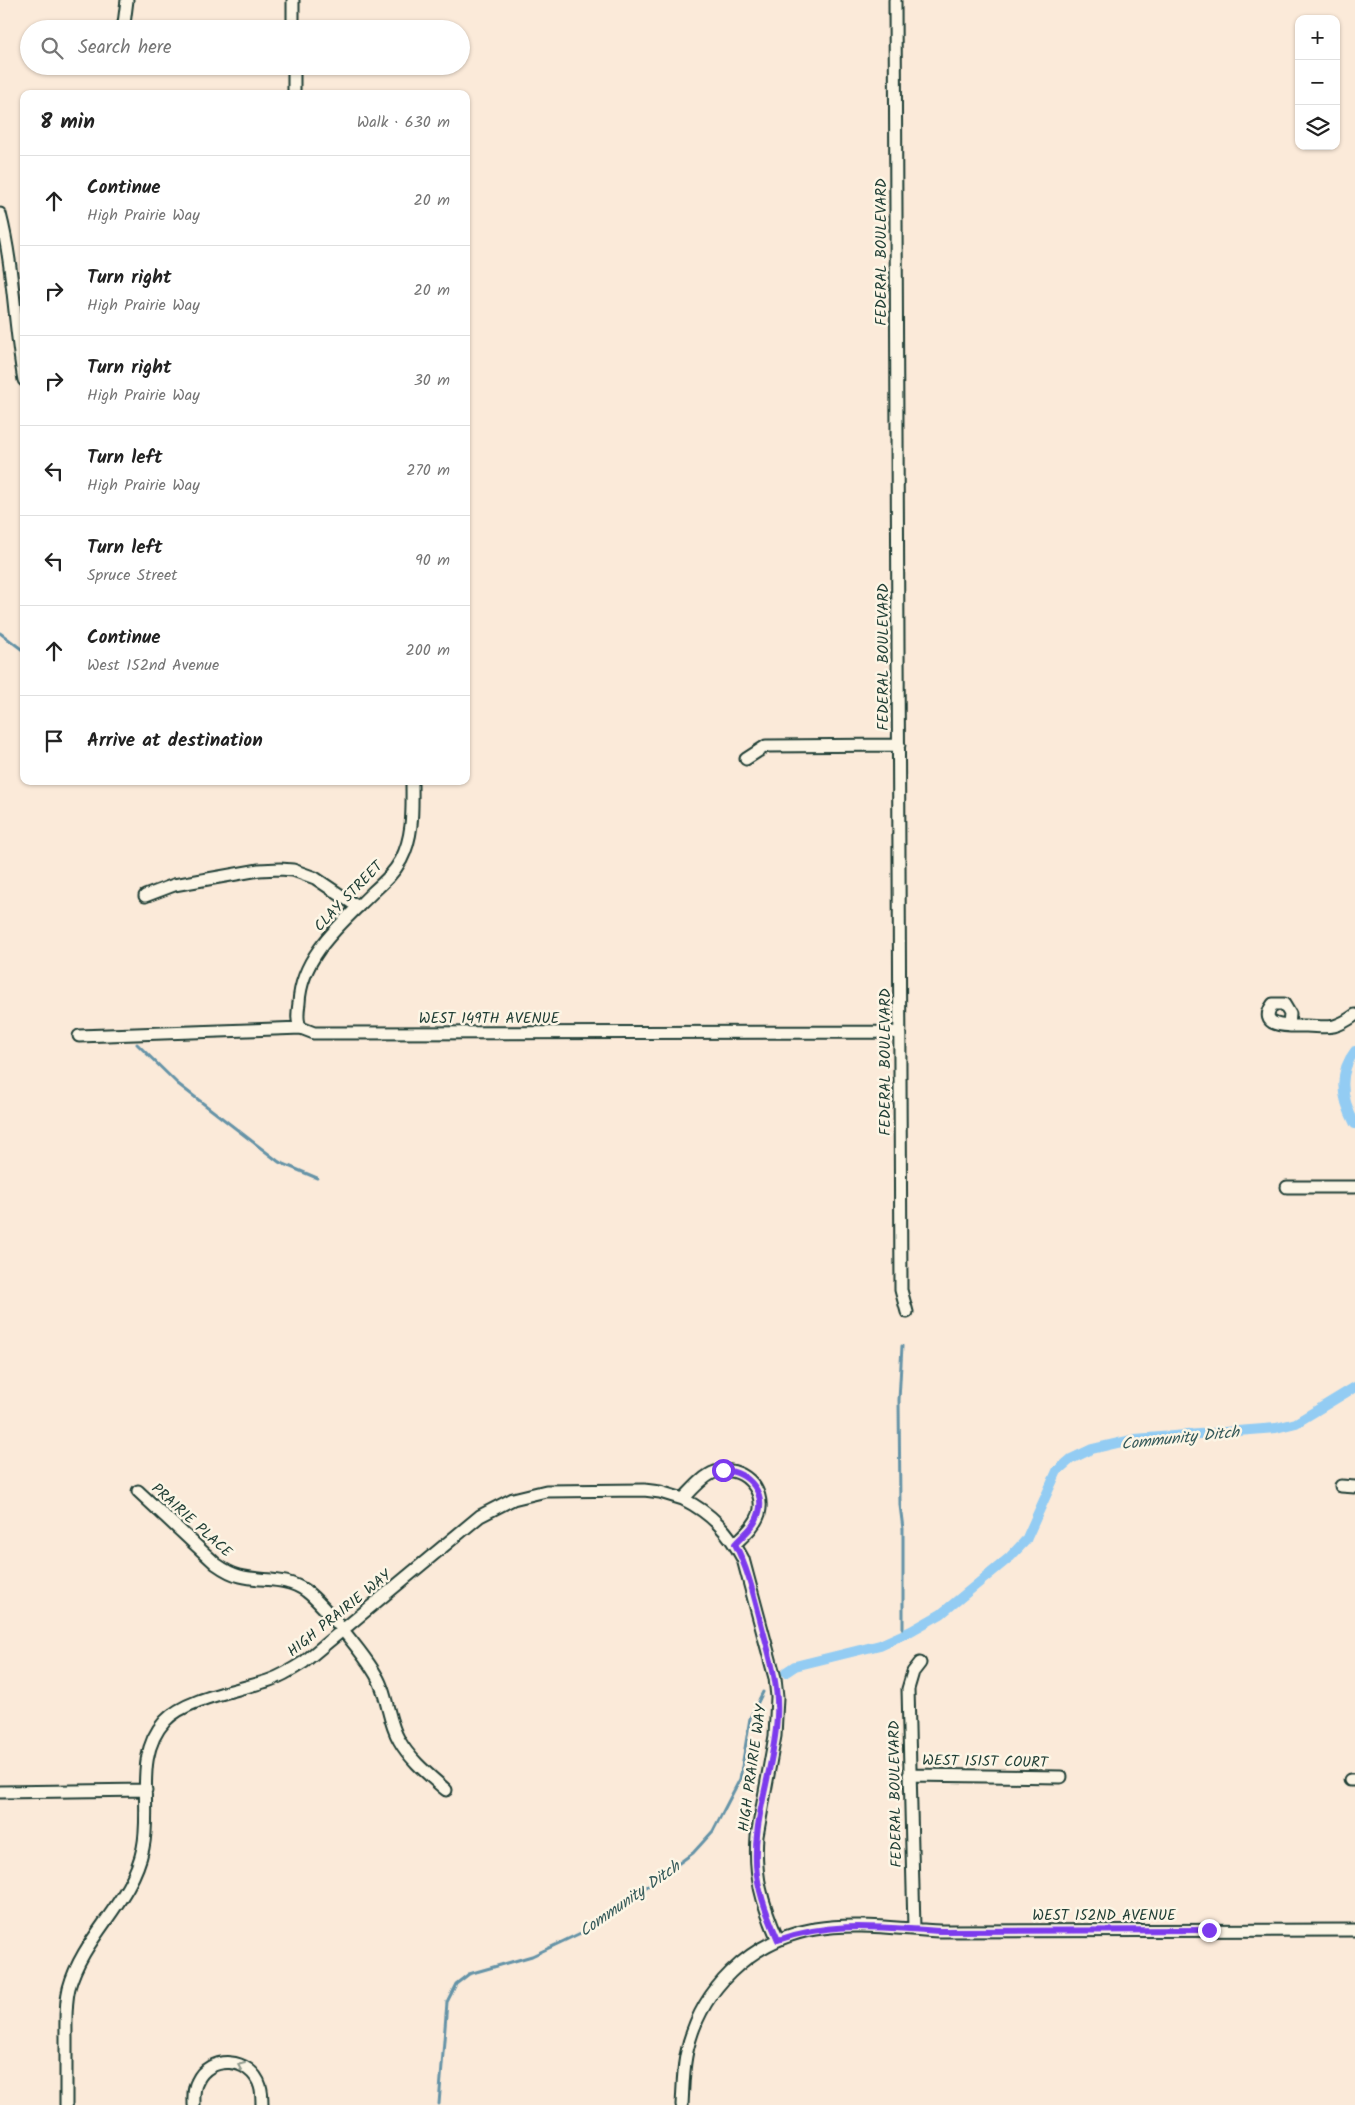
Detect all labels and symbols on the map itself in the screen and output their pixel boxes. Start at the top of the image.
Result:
street label: FEDERAL BOULEVARD [870,178,894,326]
street label: FEDERAL BOULEVARD [872,583,896,731]
street label: CLAY STREET [308,854,390,938]
street label: FEDERAL BOULEVARD [874,988,898,1136]
street label: WEST 149TH AVENUE [419,1007,561,1031]
water label: Community Ditch [1120,1420,1242,1457]
route start [712,1459,735,1482]
street label: PRAIRIE PLACE [145,1478,238,1565]
street label: HIGH PRAIRIE WAY [282,1563,398,1663]
street label: HIGH PRAIRIE WAY [732,1702,774,1833]
street label: FEDERAL BOULEVARD [883,1720,909,1868]
street label: WEST 151ST COURT [922,1749,1050,1775]
water label: Community Ditch [574,1854,687,1943]
street label: WEST 152ND AVENUE [1032,1904,1177,1928]
route end [1198,1919,1221,1942]
one-way arrow [237,2061,246,2072]

